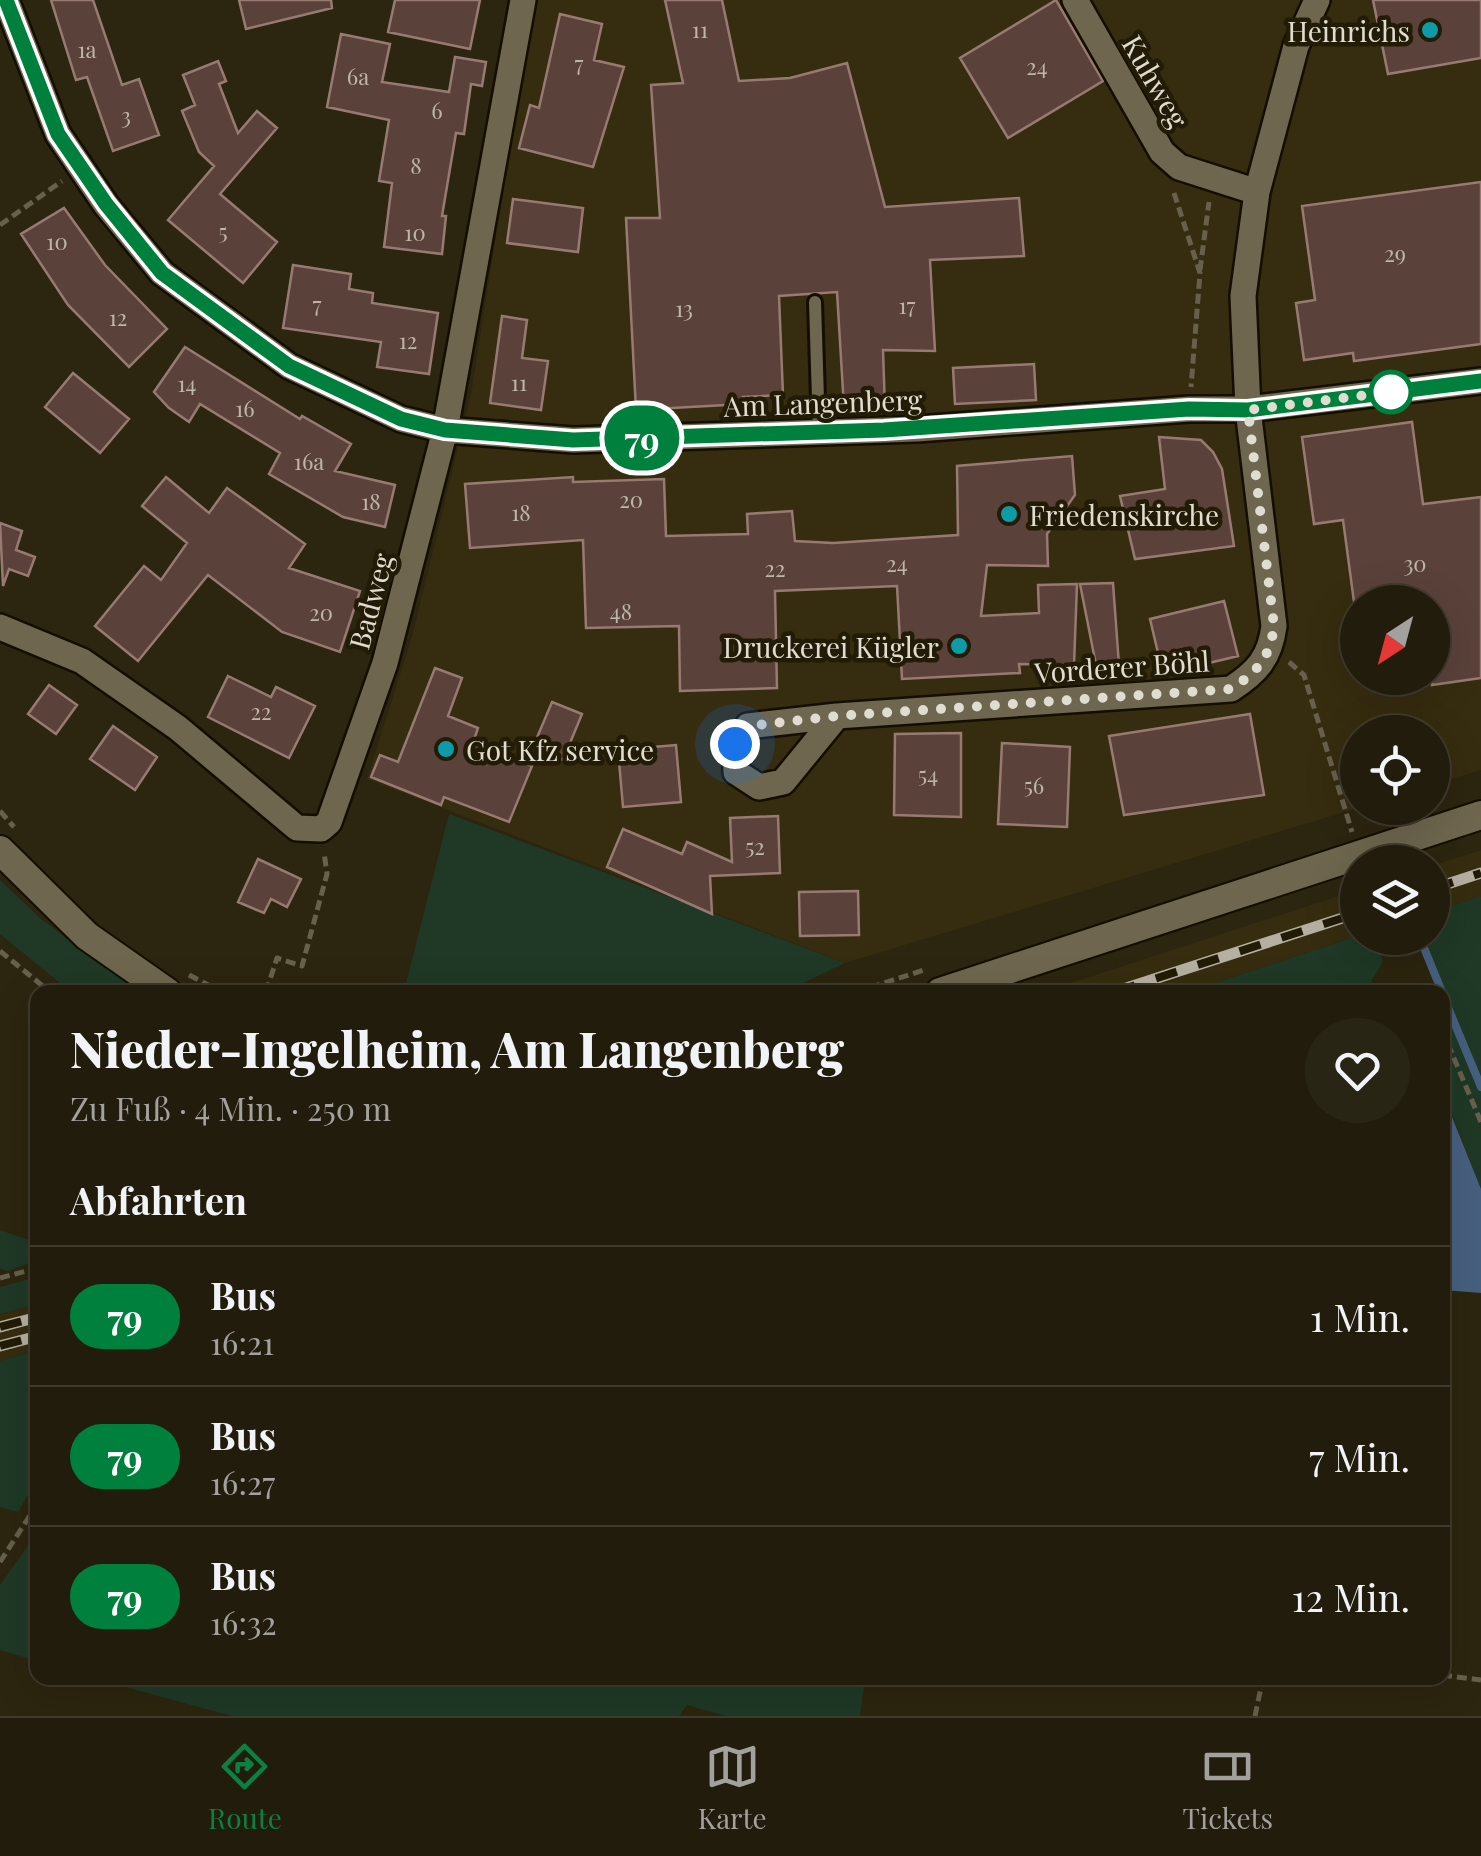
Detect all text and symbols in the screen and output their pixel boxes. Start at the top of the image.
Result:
place label: Heinrichs [1287,12,1410,49]
house number: 11 [692,14,708,44]
marker: Heinrichs [1419,19,1441,41]
street label: Kuhweg [1115,28,1197,134]
house number: 1a [77,34,97,64]
house number: 7 [575,48,584,78]
house number: 24 [1026,51,1048,81]
house number: 6a [347,61,369,91]
house number: 6 [431,95,443,125]
house number: 3 [121,100,131,130]
house number: 8 [410,150,422,180]
house number: 5 [218,216,228,246]
house number: 10 [404,217,426,247]
house number: 10 [46,226,68,256]
house number: 29 [1384,238,1406,268]
house number: 7 [313,289,322,319]
house number: 17 [898,290,916,320]
house number: 13 [675,293,693,323]
house number: 12 [109,302,127,332]
house number: 12 [399,325,417,355]
house number: 11 [511,367,527,397]
house number: 14 [177,368,197,398]
unlabelled marker [1370,371,1412,413]
street label: Am Langenberg [722,380,923,424]
house number: 16 [235,393,255,423]
line badge: 79 [597,406,687,470]
text: 79 [624,415,660,462]
house number: 16a [294,446,324,476]
house number: 20 [619,484,643,514]
house number: 18 [361,486,381,516]
place label: Friedenskirche [1029,496,1219,533]
house number: 18 [511,497,531,527]
marker: Friedenskirche [998,503,1020,525]
house number: 24 [886,548,908,578]
house number: 30 [1403,548,1427,578]
street label: Badweg [339,549,401,653]
house number: 22 [764,553,786,583]
north arrow [1340,585,1450,695]
map controls [1340,585,1450,955]
house number: 48 [610,596,632,626]
house number: 20 [309,597,333,627]
place label: Druckerei Kügler [723,628,940,665]
marker: Druckerei Kügler [948,635,970,657]
street label: Vorderer Böhl [1032,641,1211,691]
house number: 22 [250,696,272,726]
button: locate [1340,715,1450,825]
your location [710,719,760,769]
place label: Got Kfz service [466,731,654,768]
marker: Got Kfz service [435,738,457,760]
house number: 54 [918,759,938,789]
house number: 56 [1024,770,1044,800]
house number: 52 [745,831,765,861]
button: layers [1340,845,1450,955]
text: Nieder-Ingelheim, Am Langenberg [70,1016,844,1080]
button: heart [1305,1018,1410,1123]
text: Zu Fuß · 4 Min. · 250 m [70,1086,391,1129]
text: Abfahrten [70,1174,247,1225]
text: Bus [210,1269,276,1320]
text: 1 Min. [1310,1291,1410,1342]
text: 79 [107,1293,143,1340]
text: 16:21 [210,1320,274,1363]
text: Bus [210,1409,276,1460]
text: 7 Min. [1309,1431,1410,1482]
text: 79 [107,1433,143,1480]
text: 16:27 [210,1460,275,1503]
text: Bus [210,1549,276,1600]
text: 12 Min. [1292,1571,1410,1622]
text: 79 [107,1573,143,1620]
text: 16:32 [210,1600,277,1643]
tab: Route [208,1739,282,1836]
tab: Karte [698,1739,767,1836]
tab: Tickets [1183,1739,1273,1836]

